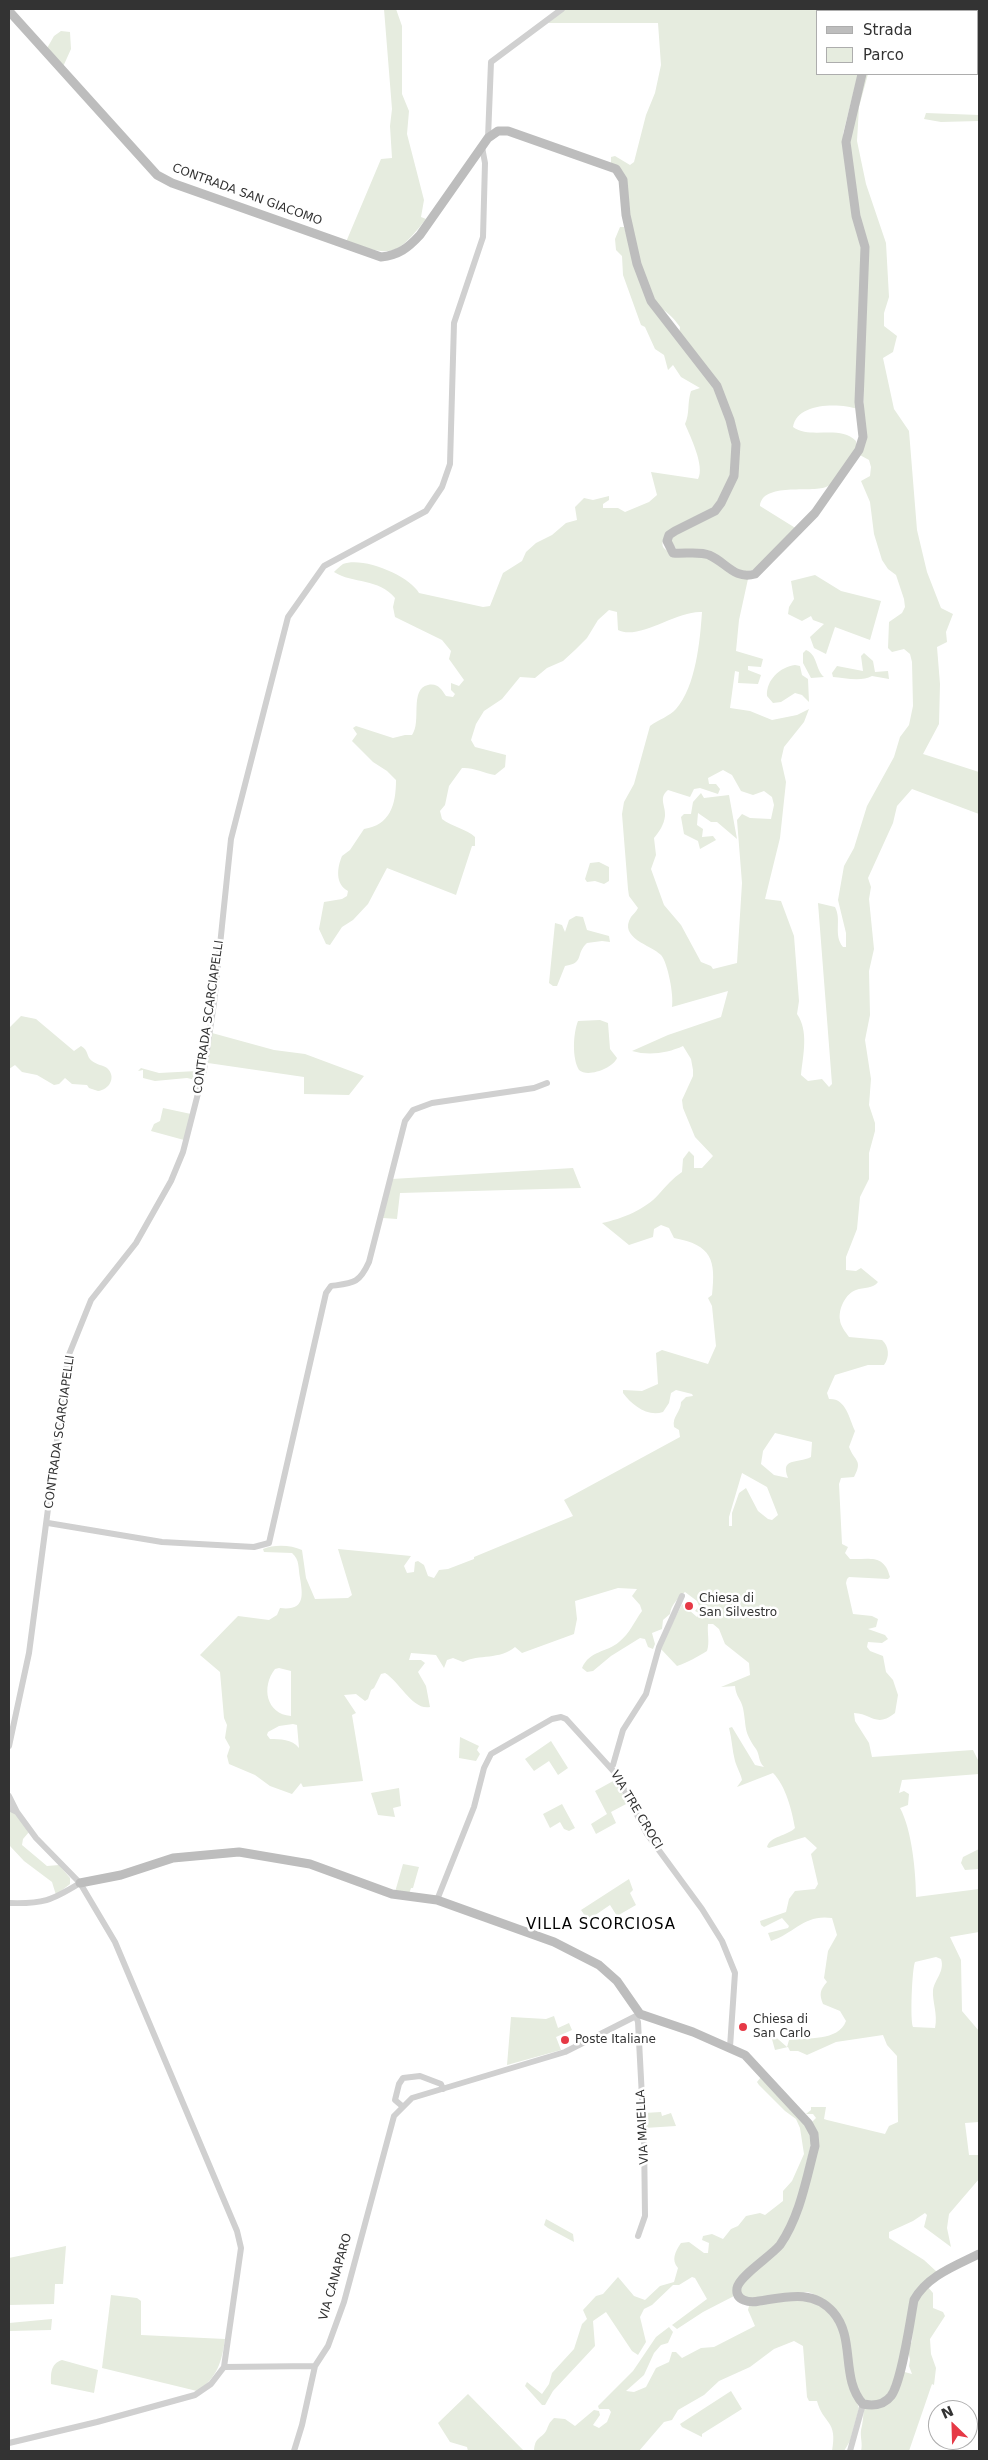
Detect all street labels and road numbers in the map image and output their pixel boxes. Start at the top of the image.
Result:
street label: CONTRADA SAN GIACOMO [170,161,324,229]
street label: CONTRADA SCARCIAPELLI [191,939,227,1095]
street label: CONTRADA SCARCIAPELLI [42,1354,78,1510]
street label: VIA TRE CROCI [607,1768,665,1852]
street label: VIA MAIELLA [634,2089,652,2165]
street label: VIA CANAPARO [317,2232,355,2322]

